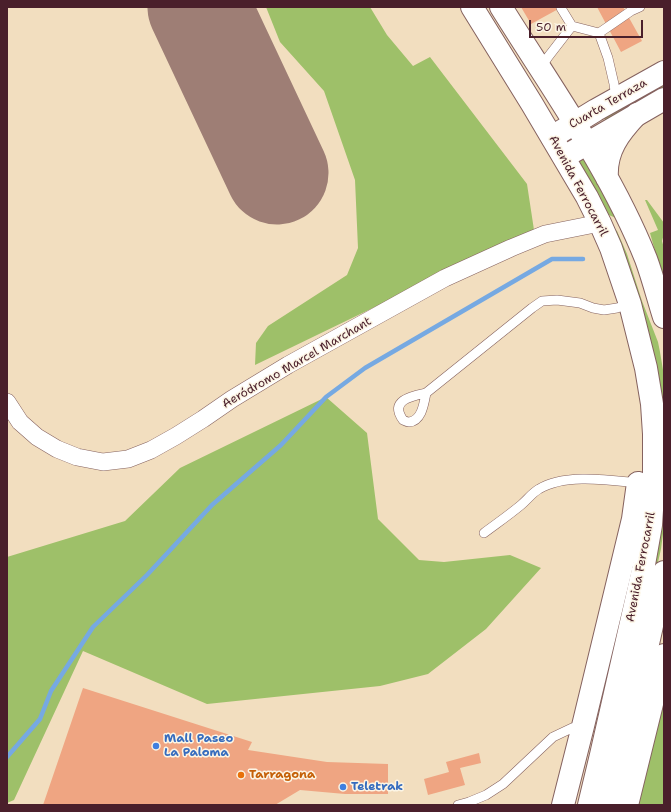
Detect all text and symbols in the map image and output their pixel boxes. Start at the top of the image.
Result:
scale bar [531,12,645,38]
text: 50 m [536,19,566,35]
street label: Cuarta Terraza [567,76,649,132]
street label: Avenida Ferrocarril [545,133,611,239]
street label: Aeródromo Marcel Marchant [220,314,374,412]
street label: Avenida Ferrocarril [623,511,659,623]
place label: Mall Paseo La Paloma [164,732,233,760]
marker: Mall Paseo La Paloma [151,741,161,751]
place label: Tarragona [249,768,315,782]
marker: Tarragona [236,770,246,780]
place label: Teletrak [351,780,403,794]
marker: Teletrak [338,782,348,792]

